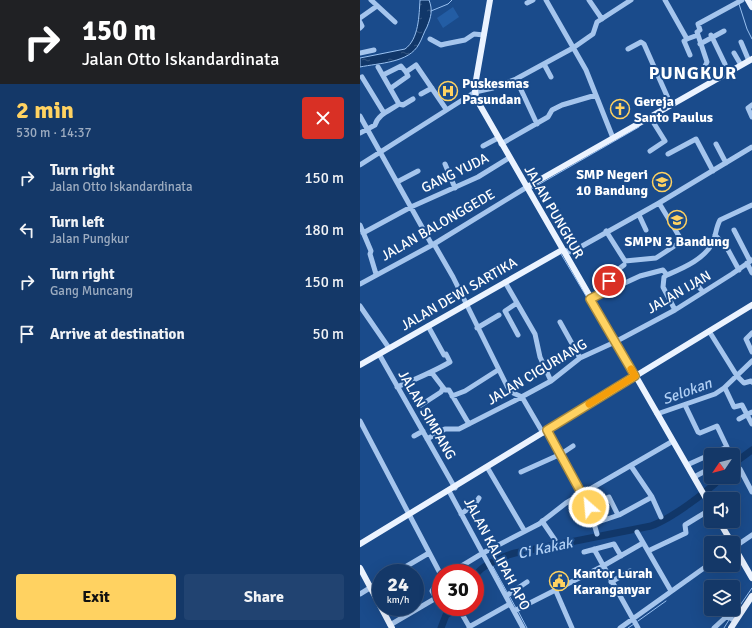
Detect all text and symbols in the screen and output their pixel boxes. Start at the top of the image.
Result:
text: 150 m [82,14,156,48]
icon: right [16,16,68,68]
text: Jalan Otto Iskandardinata [82,48,279,70]
district label: PUNGKUR [649,62,737,84]
place label: Puskesmas Pasundan [462,75,529,108]
hospital icon: Puskesmas Pasundan [437,80,459,102]
place label: Gereja Santo Paulus [634,93,713,126]
text: 2 min [16,95,74,125]
button: close [302,97,344,139]
church icon: Gereja Santo Paulus [609,98,631,120]
text: 530 m · 14:37 [16,125,92,141]
street label: GANG YUDA [418,149,492,197]
text: Turn right [50,161,115,179]
street label: JALAN PUNGKUR [520,162,588,262]
place label: SMP Negeri 10 Bandung [576,166,648,199]
icon: right [16,167,38,189]
text: 150 m [304,169,344,187]
school or university icon: SMP Negeri 10 Bandung [651,171,673,193]
text: Jalan Otto Iskandardinata [50,179,193,195]
street label: JALAN BALONGGEDE [378,185,498,264]
school or university icon: SMPN 3 Bandung [666,209,688,231]
text: Turn left [50,213,104,231]
icon: left [16,219,38,241]
text: 180 m [304,221,344,239]
text: Jalan Pungkur [50,231,129,247]
place label: SMPN 3 Bandung [625,233,730,250]
street label: JALAN DEWI SARTIKA [398,254,521,334]
pin [592,264,626,298]
text: Turn right [50,265,115,283]
street label: JALAN IJAN [644,267,714,317]
icon: arrive [598,270,620,292]
icon: right [16,271,38,293]
text: 150 m [304,273,344,291]
text: Gang Muncang [50,283,133,299]
icon: arrive [16,323,38,345]
text: Arrive at destination [50,325,185,343]
text: 50 m [313,325,344,343]
street label: JALAN CIGURIANG [484,336,590,408]
street label: JALAN SIMPANG [395,367,459,463]
water label: Selokan [660,374,715,408]
north arrow [704,448,740,484]
map controls [704,448,740,616]
position arrow [568,486,610,528]
button: sound [704,492,740,528]
street label: JALAN KALIPAH APO [460,495,534,613]
water label: Ci Kakak [516,533,576,563]
button: search [704,536,740,572]
speed limit sign: 30 [432,564,484,616]
place label: Kantor Lurah Karanganyar [573,565,653,598]
public building icon: Kantor Lurah Karanganyar [548,570,570,592]
text: 24 [387,572,409,597]
button: Exit [16,574,176,620]
button: Share [184,574,344,620]
button: layers [704,580,740,616]
text: km/h [387,594,409,606]

